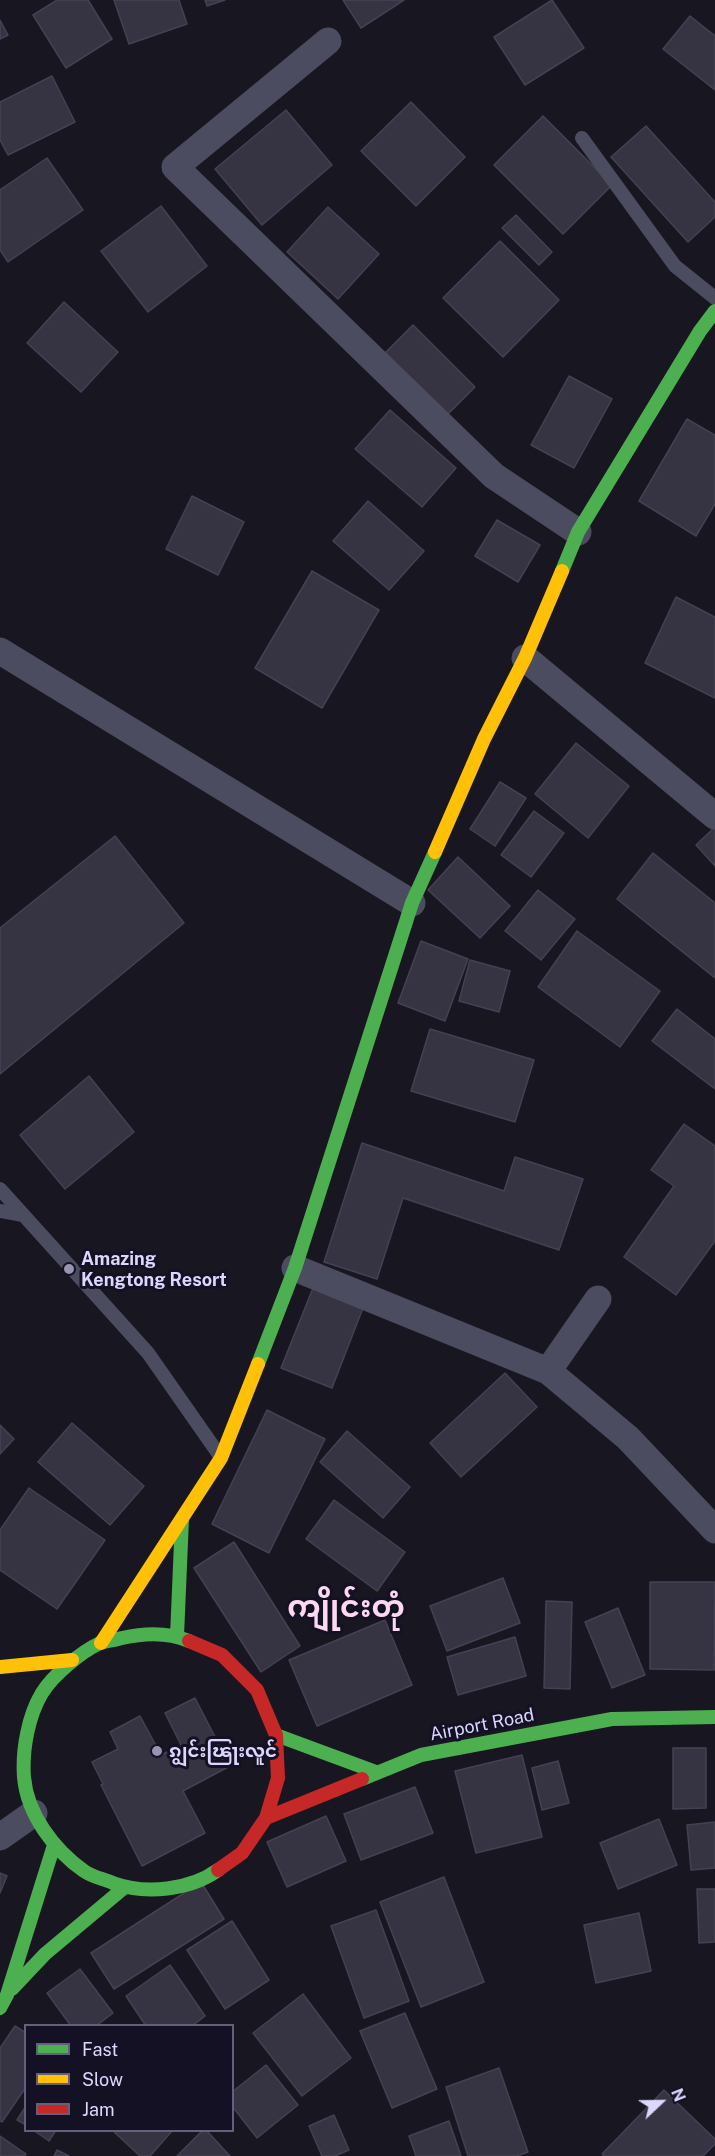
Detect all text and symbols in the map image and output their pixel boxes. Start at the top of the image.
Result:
place label: Amazing Kengtong Resort [81,1248,227,1290]
marker: Amazing Kengtong Resort [62,1262,76,1276]
district label: ကျိုင်းတုံ [287,1590,405,1626]
street label: Airport Road [428,1704,536,1746]
place label: ၵျွင်းၽြႃးလူင် [169,1740,277,1762]
marker: ၵျွင်းၽြႃးလူင် [150,1744,164,1758]
legend [24,2024,234,2132]
text: Fast [82,2039,118,2060]
text: Slow [82,2069,123,2090]
north arrow [631,2072,691,2132]
text: N [667,2086,689,2104]
text: Jam [82,2099,115,2120]

